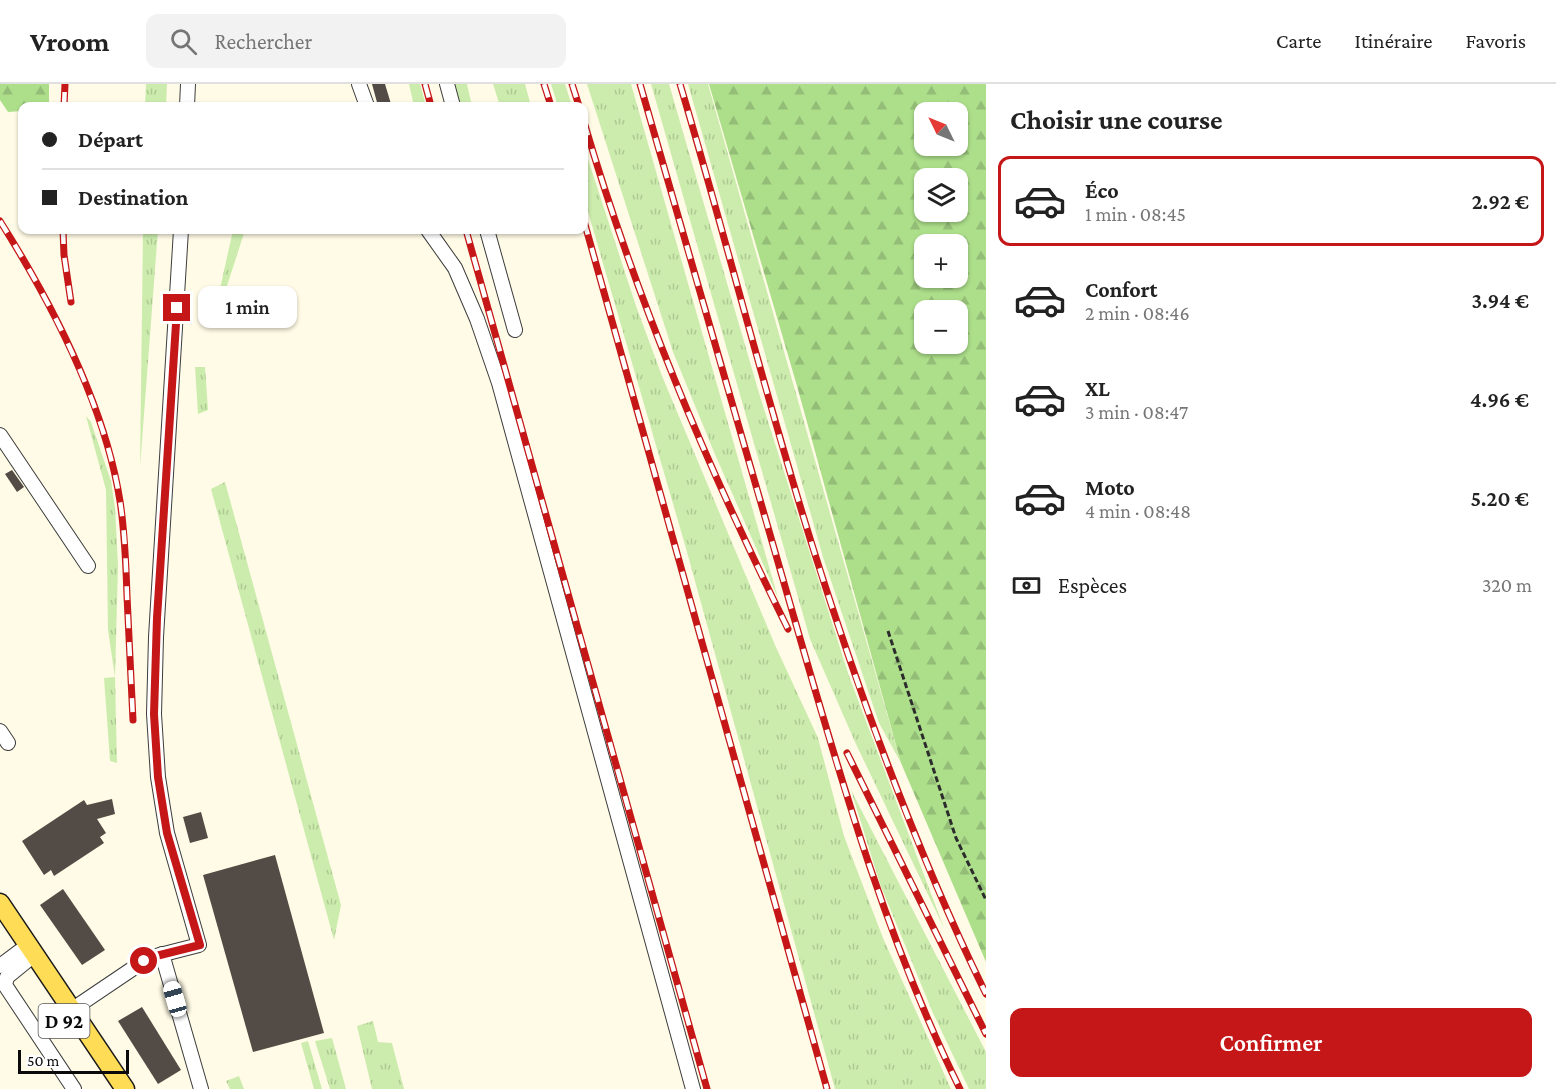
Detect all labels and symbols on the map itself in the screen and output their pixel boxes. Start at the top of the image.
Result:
north arrow [914,102,968,156]
callout: 1 min [198,287,297,329]
route end [163,294,190,321]
route start [130,947,157,974]
car [161,979,189,1019]
road number: D 92 [38,1004,90,1038]
scale bar [18,1047,129,1074]

